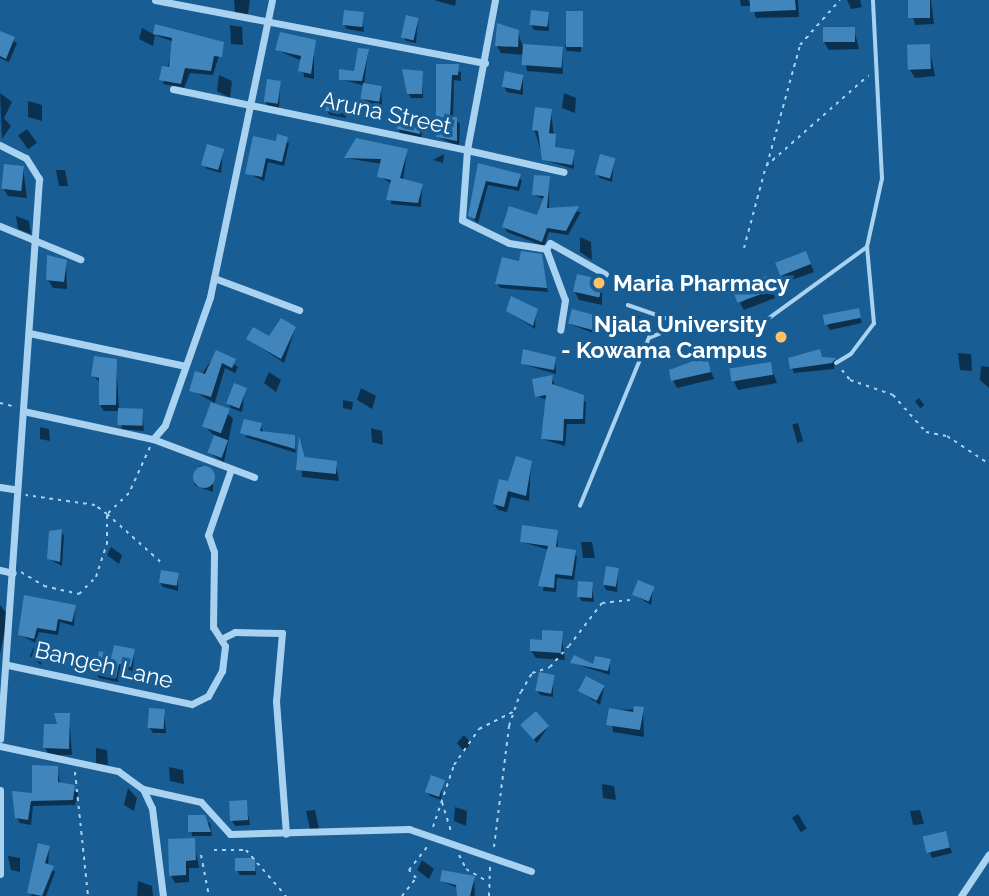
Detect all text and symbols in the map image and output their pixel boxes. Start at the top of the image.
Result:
street label: Aruna Street [318,86,454,140]
place label: Maria Pharmacy [613,269,790,297]
marker: Maria Pharmacy [591,275,607,291]
place label: Njala University - Kowama Campus [561,310,767,364]
marker: Njala University - Kowama Campus [773,329,789,345]
street label: Bangeh Lane [32,636,176,694]

